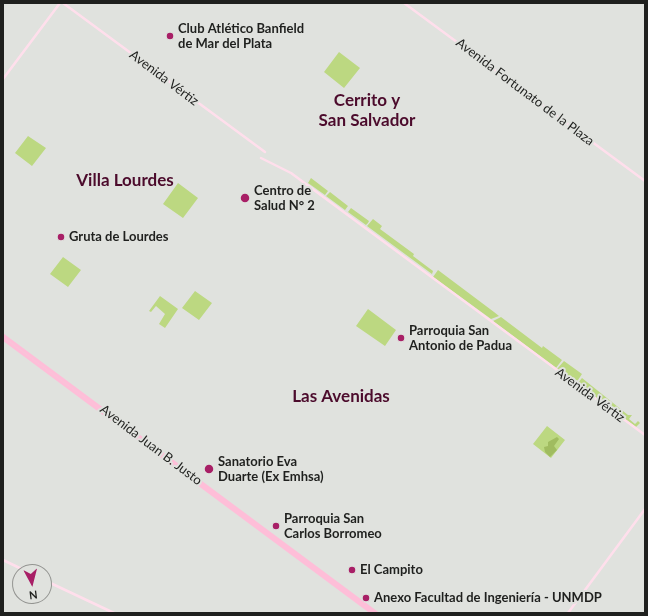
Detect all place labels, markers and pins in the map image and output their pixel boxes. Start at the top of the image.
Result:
place label: Club Atlético Banfield de Mar del Plata [178,21,304,52]
marker: Club Atlético Banfield de Mar del Plata [165,31,175,41]
place label: Centro de Salud N° 2 [254,183,315,214]
marker: Centro de Salud N° 2 [239,192,251,204]
place label: Gruta de Lourdes [69,229,169,245]
marker: Gruta de Lourdes [56,232,66,242]
place label: Parroquia San Antonio de Padua [409,323,512,354]
marker: Parroquia San Antonio de Padua [396,333,406,343]
place label: Sanatorio Eva Duarte (Ex Emhsa) [218,454,324,485]
marker: Sanatorio Eva Duarte (Ex Emhsa) [203,463,215,475]
place label: Parroquia San Carlos Borromeo [284,511,382,542]
marker: Parroquia San Carlos Borromeo [271,521,281,531]
place label: El Campito [360,562,423,578]
marker: El Campito [347,565,357,575]
place label: Anexo Facultad de Ingeniería - UNMDP [374,590,602,606]
marker: Anexo Facultad de Ingeniería - UNMDP [361,593,371,603]

